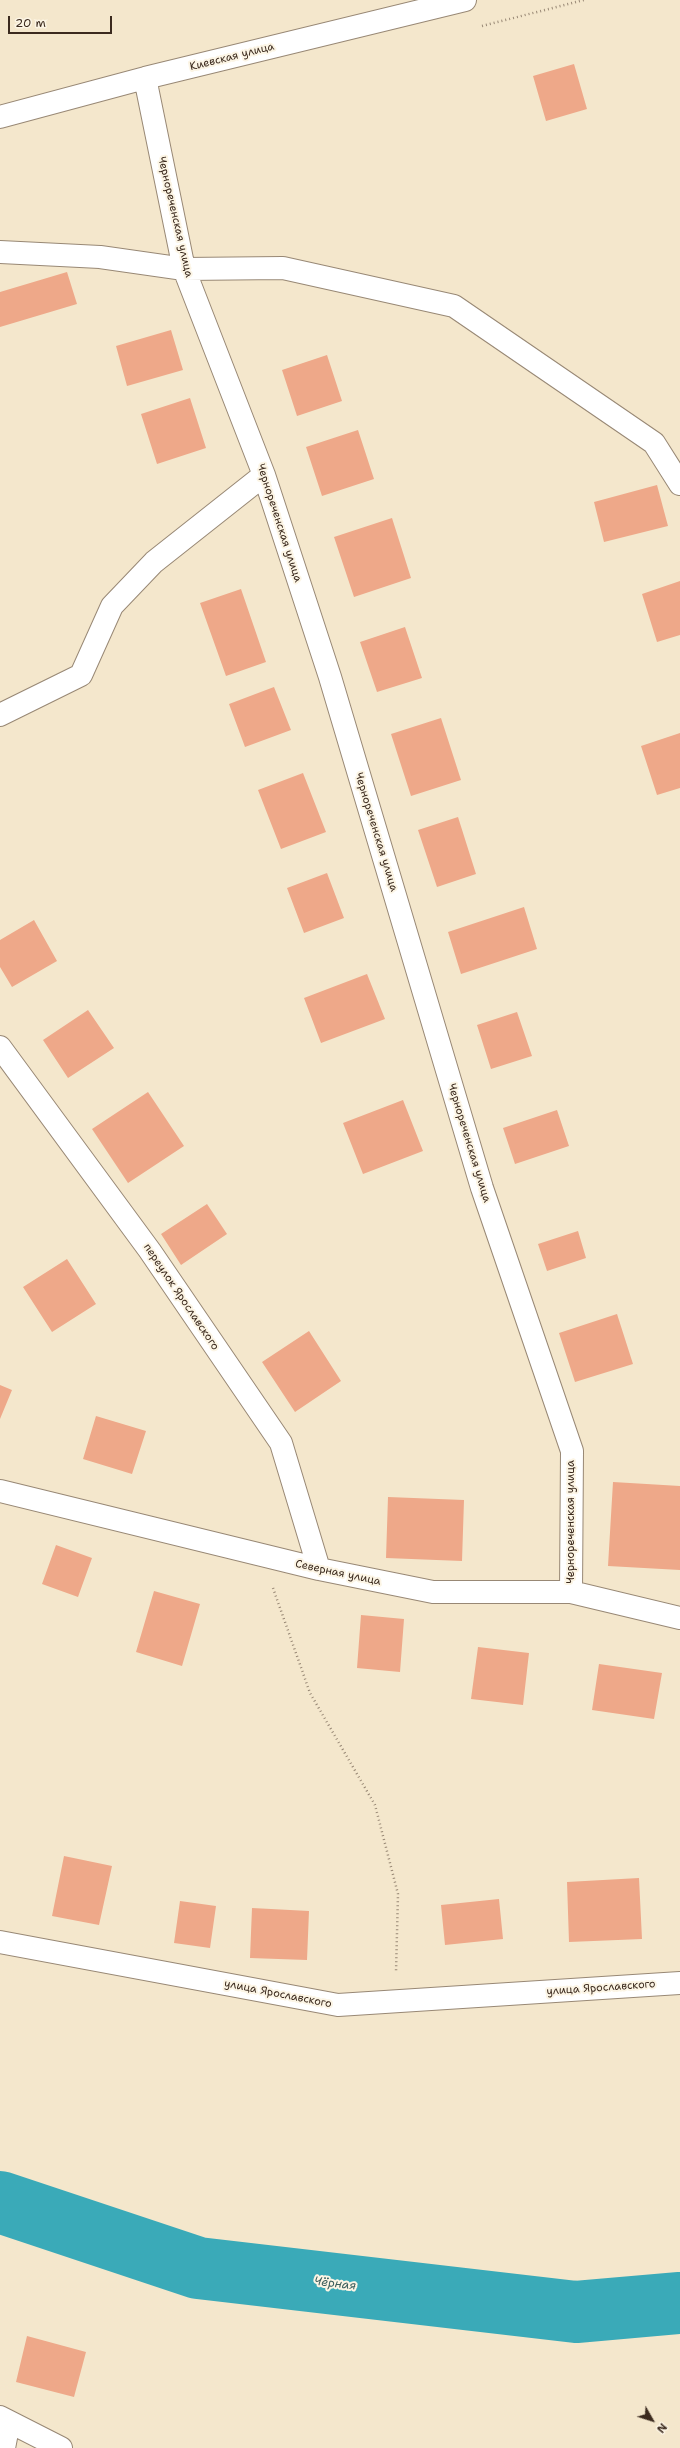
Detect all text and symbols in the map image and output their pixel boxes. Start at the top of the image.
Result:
scale bar [10,8,114,34]
text: 20 m [15,15,46,31]
street label: Киевская улица [188,40,276,74]
street label: Чернореченская улица [155,155,195,279]
street label: Чернореченская улица [254,462,304,584]
street label: Чернореченская улица [352,771,400,893]
street label: Чернореченская улица [445,1082,493,1204]
street label: переулок Ярославского [140,1241,222,1353]
street label: Чернореченская улица [564,1460,578,1584]
street label: Северная улица [294,1557,382,1589]
street label: улица Ярославского [223,1977,333,2011]
street label: улица Ярославского [546,1978,656,1998]
water label: Чёрная [313,2274,357,2294]
north arrow [632,2400,672,2440]
text: N [653,2420,670,2436]

